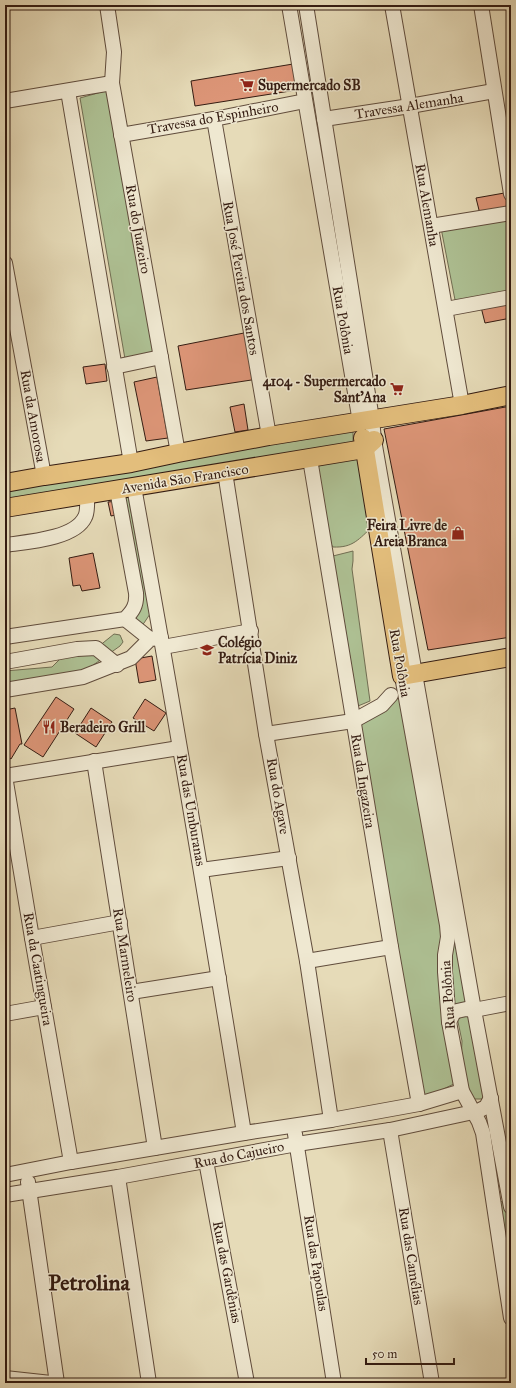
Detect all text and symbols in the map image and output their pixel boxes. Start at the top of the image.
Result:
supermarket icon: Supermercado SB [239,77,255,93]
place label: Supermercado SB [258,77,361,95]
street label: Travessa Alemanha [353,89,465,123]
street label: Travessa do Espinheiro [146,98,280,138]
street label: Rua Alemanha [411,162,443,248]
street label: Rua do Juazeiro [121,183,154,275]
street label: Rua José Pereira dos Santos [218,200,263,357]
street label: Rua Polônia [329,284,357,356]
street label: Rua da Amorosa [16,368,50,464]
place label: 4104 - Supermercado Sant'Ana [263,373,387,406]
supermarket icon: 4104 - Supermercado Sant'Ana [389,381,405,397]
street label: Avenida São Francisco [119,461,250,498]
place label: Feira Livre de Areia Branca [367,517,448,550]
shop icon: Feira Livre de Areia Branca [450,525,466,541]
street label: Rua Polônia [386,627,414,699]
place label: Colégio Patrícia Diniz [218,634,298,667]
school or university icon: Colégio Patrícia Diniz [199,642,215,658]
restaurant icon: Beradeiro Grill [41,719,57,735]
place label: Beradeiro Grill [60,719,146,736]
street label: Rua da Ingazeira [347,733,379,830]
street label: Rua das Umburanas [173,753,209,867]
street label: Rua do Agave [263,756,293,836]
street label: Rua Marmeleiro [109,907,141,1003]
street label: Rua da Caatingueira [20,911,56,1027]
street label: Rua Polônia [437,960,459,1030]
street label: Rua do Cajueiro [192,1138,286,1172]
street label: Rua das Camélias [395,1206,427,1306]
street label: Rua das Papoulas [300,1214,332,1312]
street label: Rua das Gardênias [209,1219,245,1325]
district label: Petrolina [48,1269,130,1296]
scale bar [366,1340,454,1366]
text: 50 m [372,1347,397,1361]

